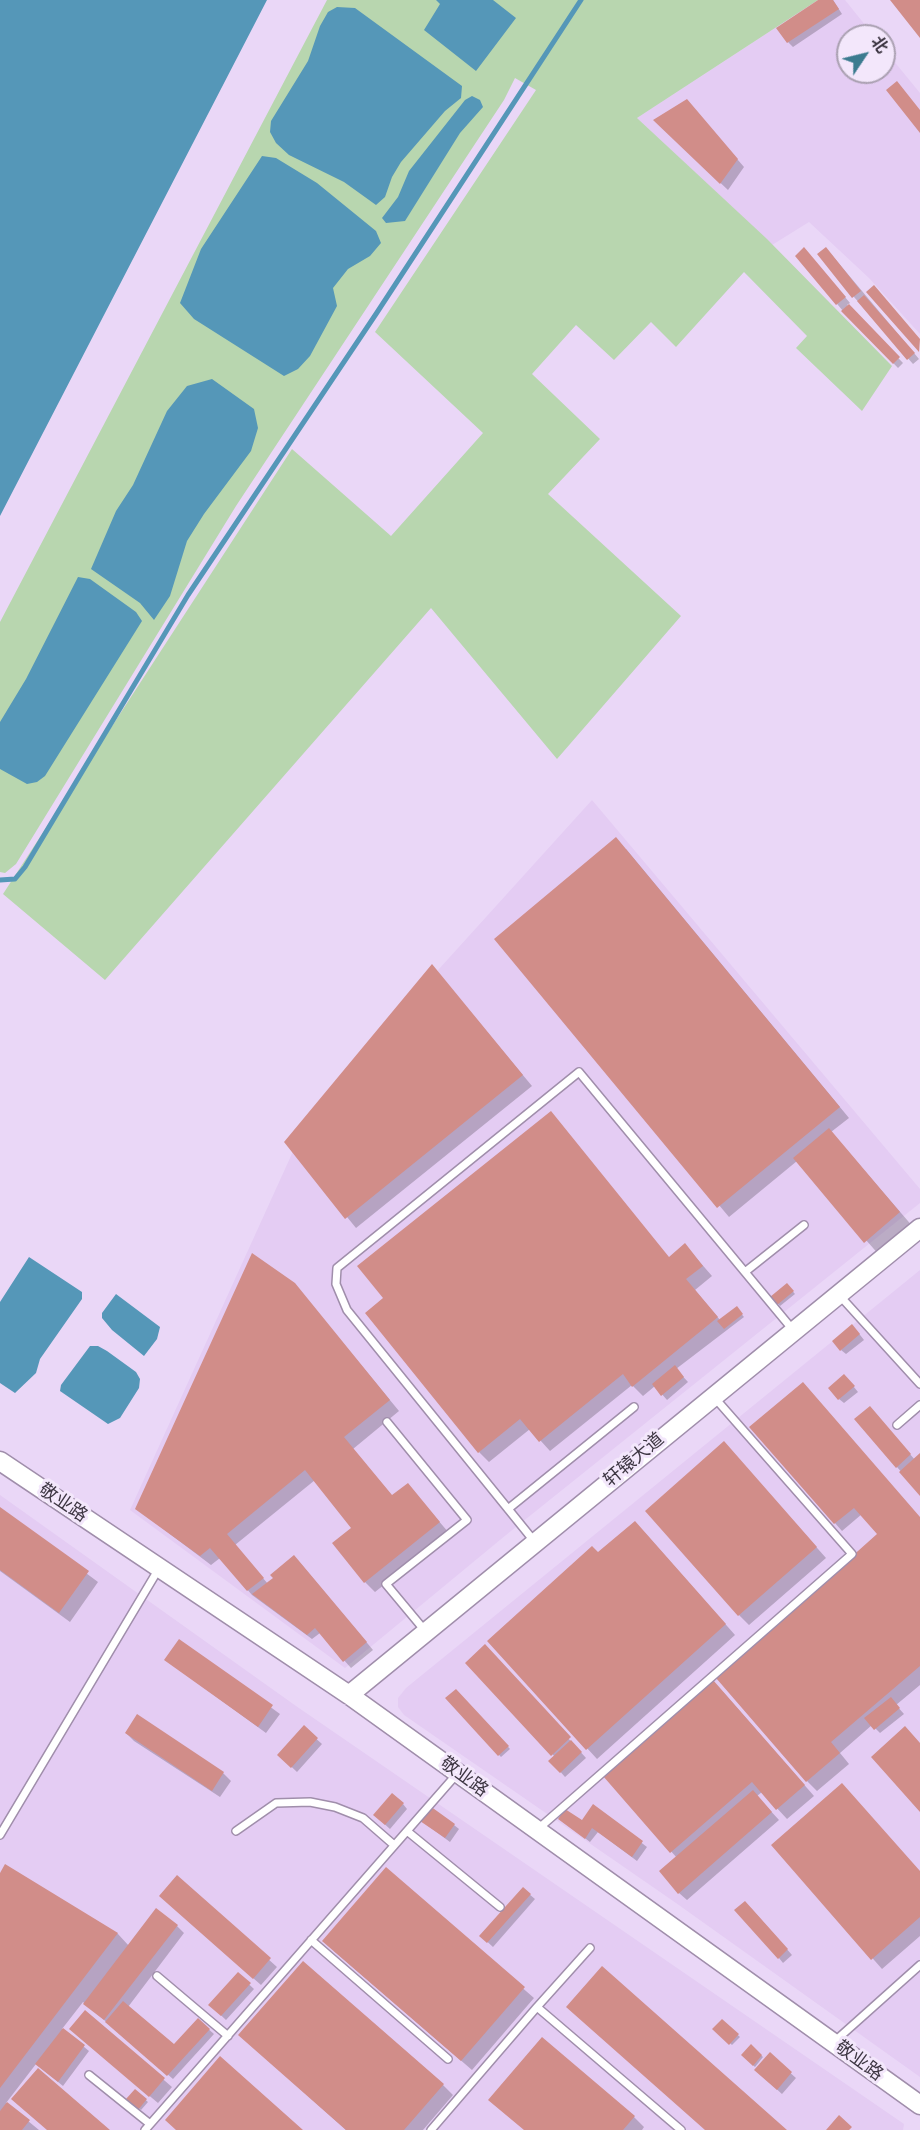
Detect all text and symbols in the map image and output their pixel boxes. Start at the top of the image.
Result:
north arrow [836,24,896,84]
text: 北 [867,33,892,57]
street label: 轩辕大道 [599,1429,669,1491]
street label: 敬业路 [35,1479,91,1527]
street label: 敬业路 [436,1752,492,1802]
street label: 敬业路 [831,2036,887,2086]

